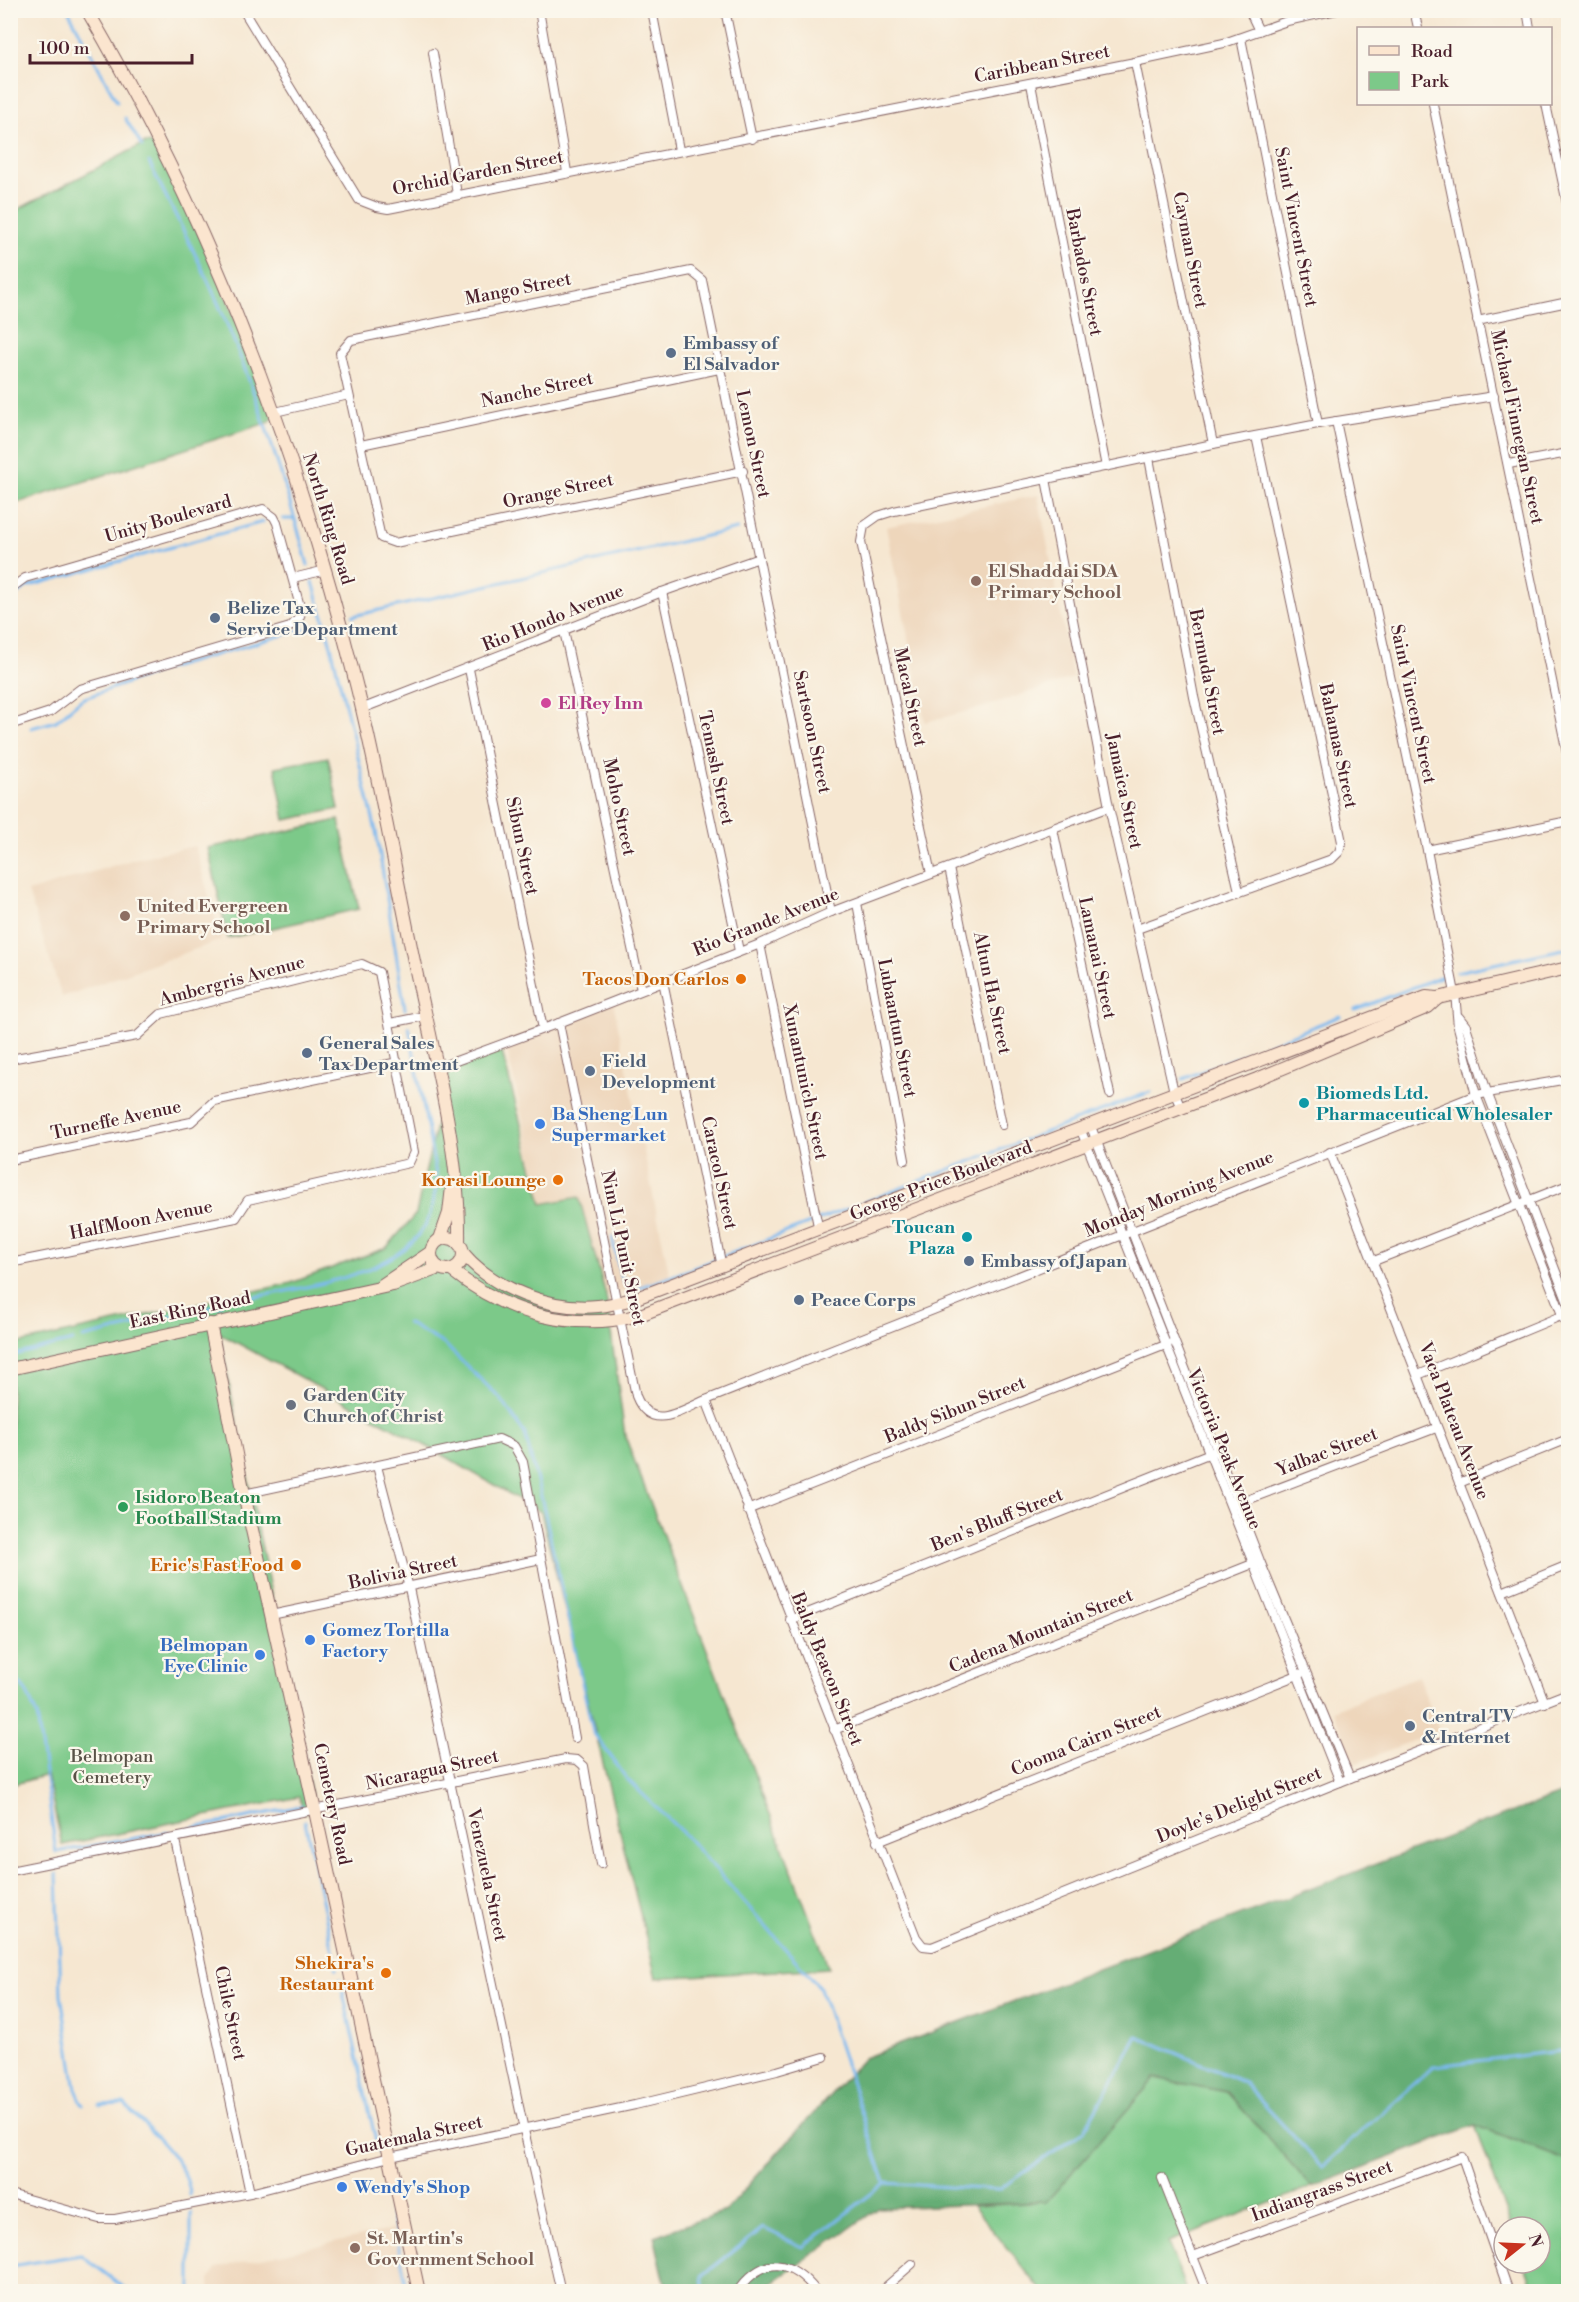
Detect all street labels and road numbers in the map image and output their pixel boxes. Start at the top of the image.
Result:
street label: Caribbean Street [972,39,1112,88]
street label: Orchid Garden Street [390,145,566,201]
street label: Saint Vincent Street [1269,145,1323,310]
street label: Cayman Street [1167,190,1213,311]
street label: Barbados Street [1060,205,1108,338]
street label: Mango Street [463,267,574,311]
street label: Michael Finnegan Street [1485,327,1549,527]
street label: Nanche Street [479,367,596,413]
street label: Lemon Street [730,388,776,501]
street label: North Ring Road [297,450,359,588]
street label: Orange Street [501,468,616,514]
street label: Unity Boulevard [102,490,235,548]
street label: Rio Hondo Avenue [479,579,627,657]
street label: Bermuda Street [1183,606,1231,738]
street label: Saint Vincent Street [1385,622,1441,787]
street label: Macal Street [888,645,932,749]
street label: Sartsoon Street [788,668,836,796]
street label: Bahamas Street [1313,681,1363,811]
street label: Temash Street [693,709,739,828]
street label: Jamaica Street [1100,730,1148,852]
street label: Moho Street [597,756,641,859]
street label: Sibun Street [500,795,544,898]
street label: Rio Grande Avenue [690,882,842,962]
street label: Lamanai Street [1073,895,1121,1022]
street label: Altun Ha Street [968,929,1016,1057]
street label: Ambergris Avenue [156,950,307,1012]
street label: Lubaantun Street [872,956,922,1100]
street label: Xunantunich Street [777,1001,833,1163]
street label: Turneffe Avenue [49,1095,183,1145]
street label: Caracol Street [696,1114,742,1232]
street label: George Price Boulevard [847,1135,1036,1226]
street label: Monday Morning Avenue [1081,1145,1277,1243]
street label: Nim Li Punit Street [595,1168,651,1329]
street label: HalfMoon Avenue [67,1195,215,1245]
street label: East Ring Road [127,1286,254,1334]
street label: Vaca Plateau Avenue [1413,1338,1495,1503]
street label: Victoria Peak Avenue [1181,1364,1267,1533]
street label: Baldy Sibun Street [880,1371,1029,1449]
street label: Yalbac Street [1272,1422,1381,1482]
street label: Ben's Bluff Street [927,1483,1067,1557]
street label: Bolivia Street [346,1549,460,1595]
street label: Cadena Mountain Street [946,1583,1137,1678]
street label: Baldy Beacon Street [785,1588,868,1750]
street label: Cooma Cairn Street [1008,1700,1165,1782]
street label: Cemetery Road [308,1741,356,1868]
street label: Nicaragua Street [363,1745,501,1795]
street label: Doyle's Delight Street [1153,1761,1325,1849]
street label: Venezuela Street [461,1805,512,1944]
street label: Chile Street [209,1964,251,2063]
street label: Guatemala Street [343,2110,485,2162]
street label: Indiangrass Street [1248,2155,1396,2227]

